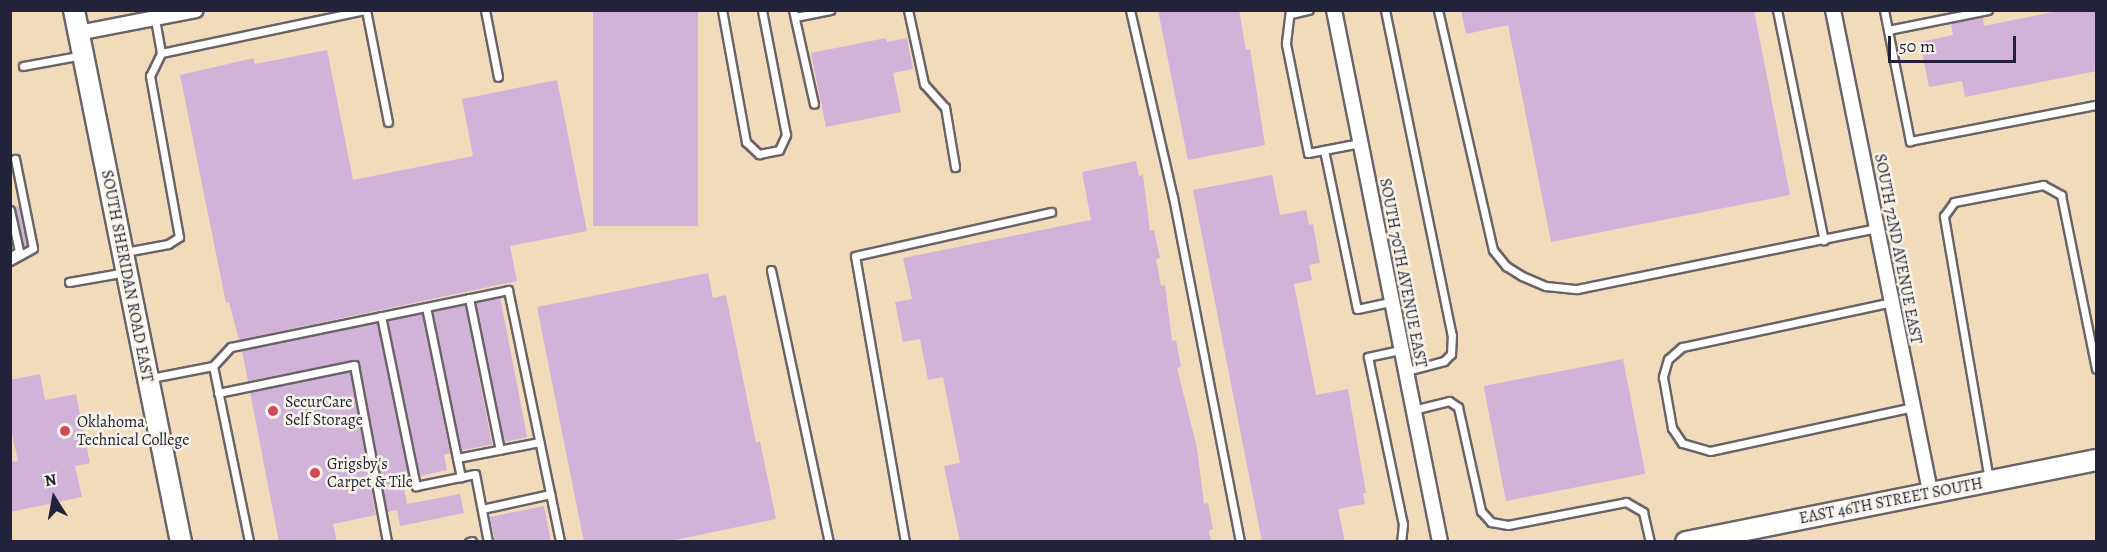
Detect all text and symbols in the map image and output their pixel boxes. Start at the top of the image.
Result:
scale bar [1891,24,2018,62]
text: 50 m [1899,34,1935,58]
street label: SOUTH 72ND AVENUE EAST [1870,152,1926,346]
street label: SOUTH SHERIDAN ROAD EAST [97,168,157,384]
street label: SOUTH 70TH AVENUE EAST [1375,177,1431,369]
place label: SecurCare Self Storage [285,392,363,430]
marker: SecurCare Self Storage [266,404,280,418]
place label: Oklahoma Technical College [77,412,189,450]
marker: Oklahoma Technical College [58,424,72,438]
place label: Grigsby's Carpet & Tile [327,454,413,492]
marker: Grigsby's Carpet & Tile [308,466,322,480]
north arrow [24,468,84,528]
text: N [43,468,58,492]
street label: EAST 46TH STREET SOUTH [1797,474,1985,528]

